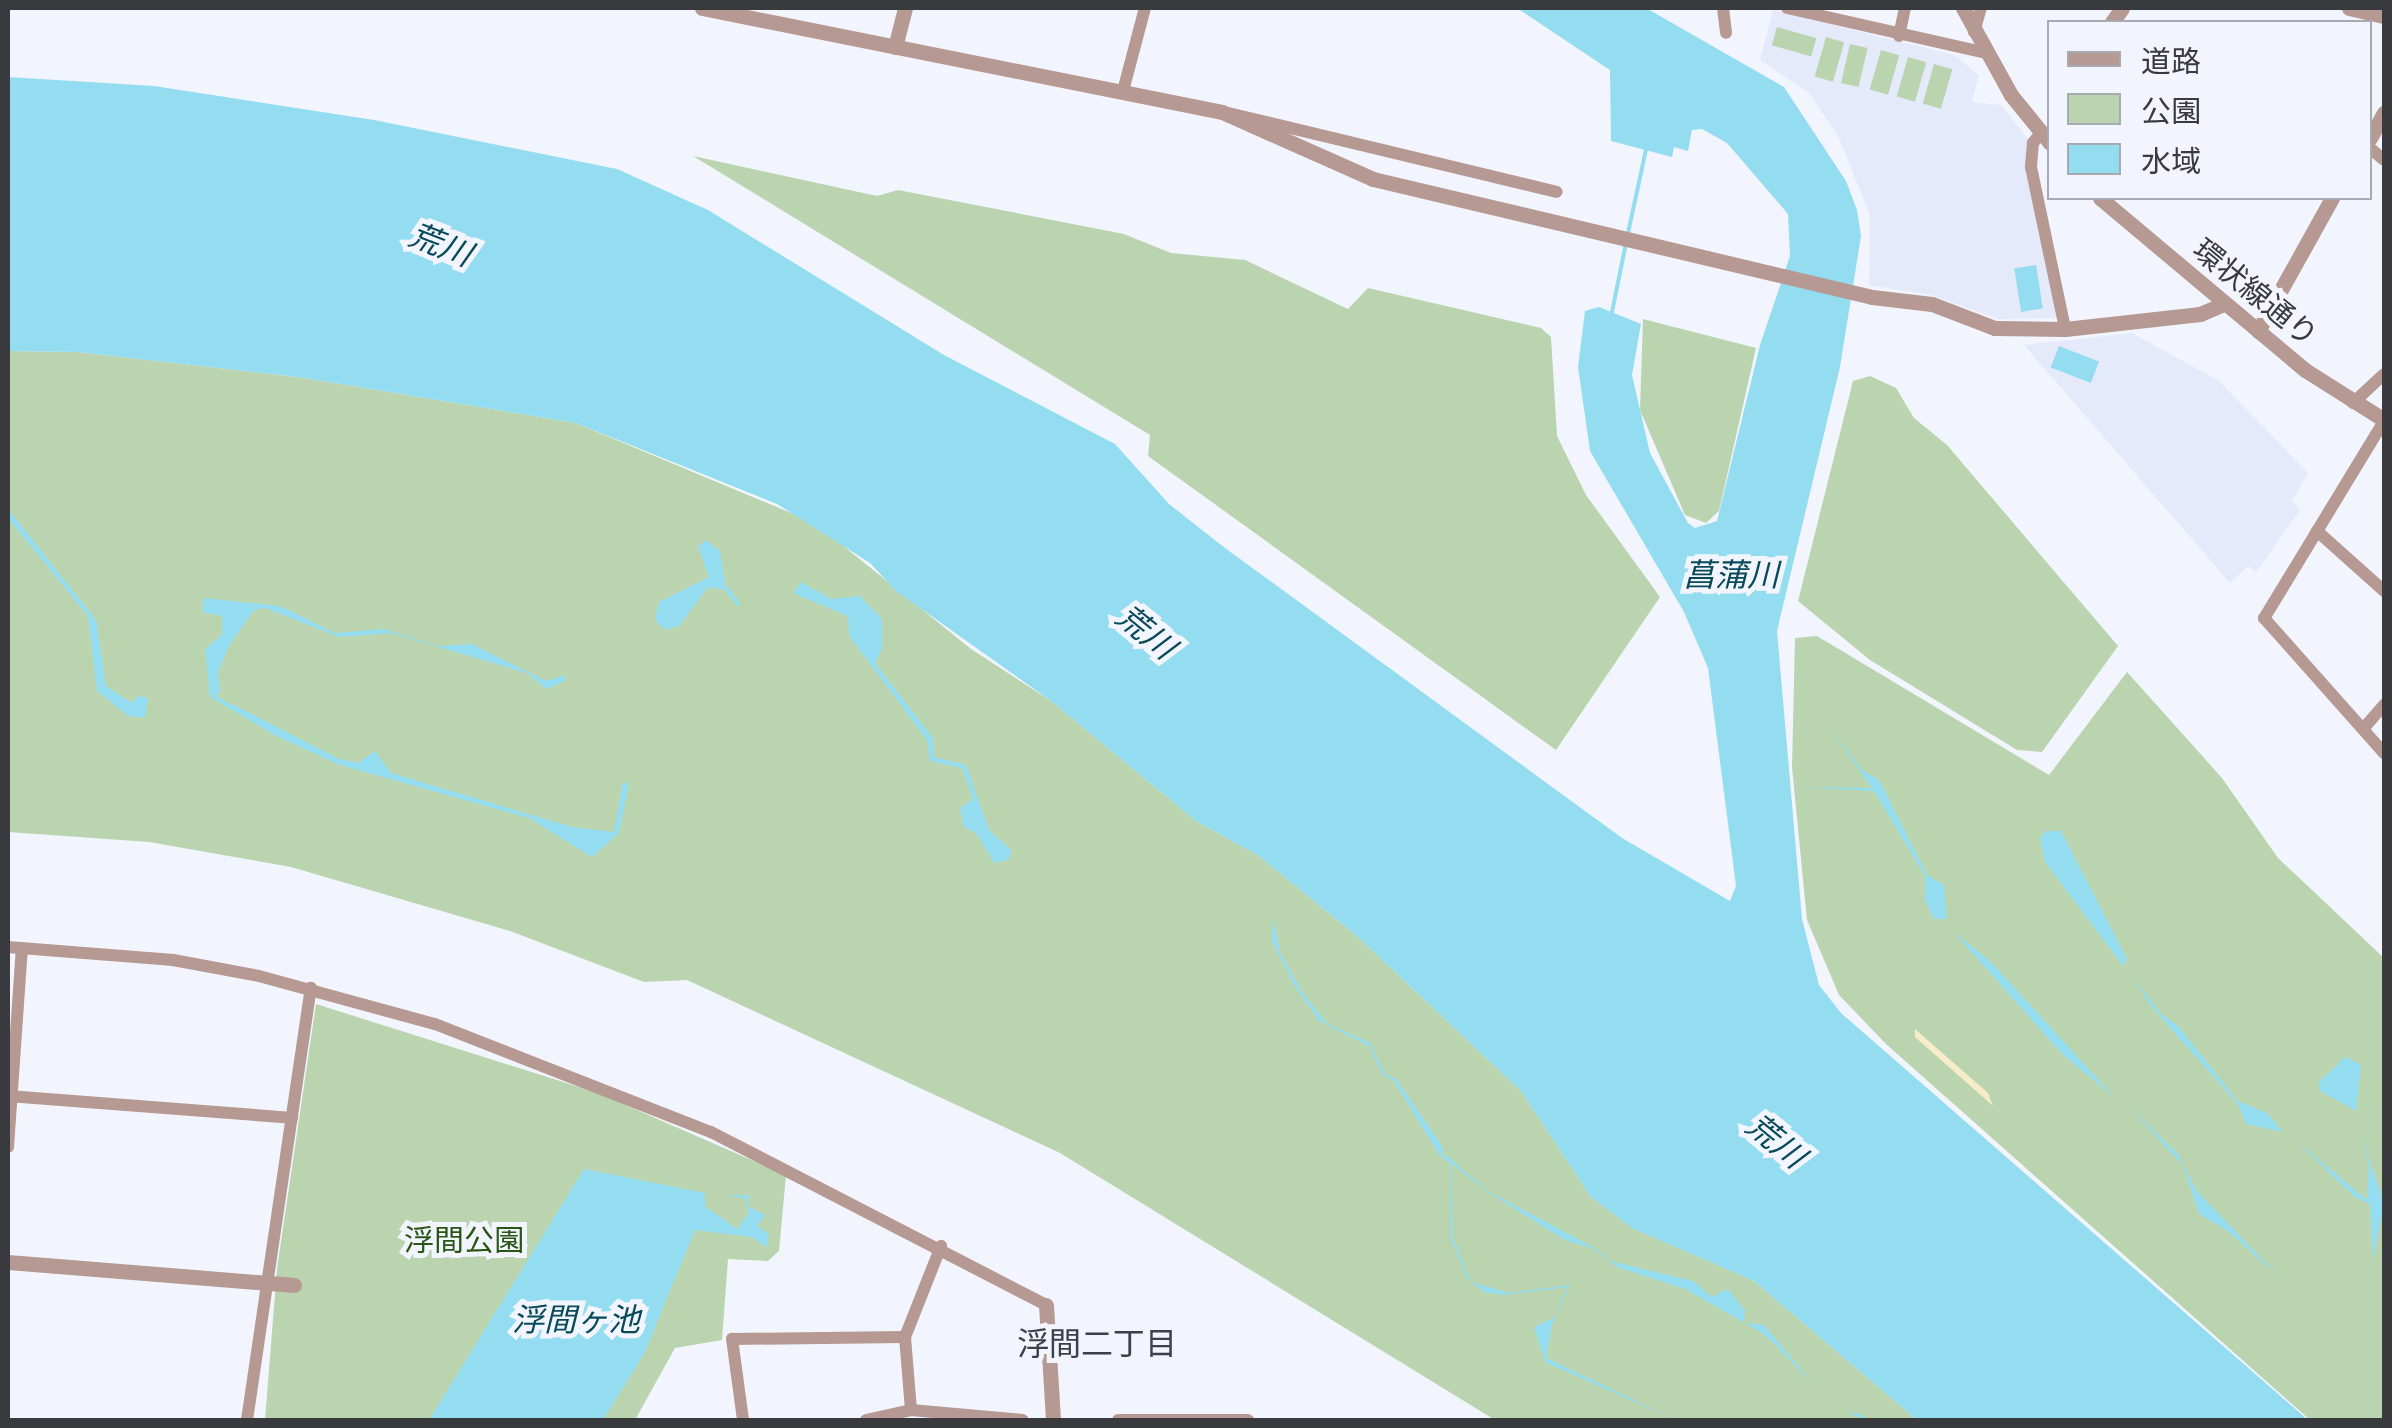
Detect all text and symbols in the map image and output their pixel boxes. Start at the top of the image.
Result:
legend [2047,20,2372,200]
text: 道路 [2141,44,2201,80]
text: 公園 [2141,94,2201,130]
text: 水域 [2141,144,2201,180]
water label: 荒川 [403,217,477,275]
street label: 環状線通り [2185,232,2325,354]
water label: 菖蒲川 [1683,557,1779,595]
water label: 荒川 [1108,598,1182,668]
water label: 荒川 [1738,1107,1812,1177]
park label: 浮間公園 [404,1223,524,1259]
water label: 浮間ヶ池 [512,1302,640,1340]
district label: 浮間二丁目 [1017,1326,1177,1364]

